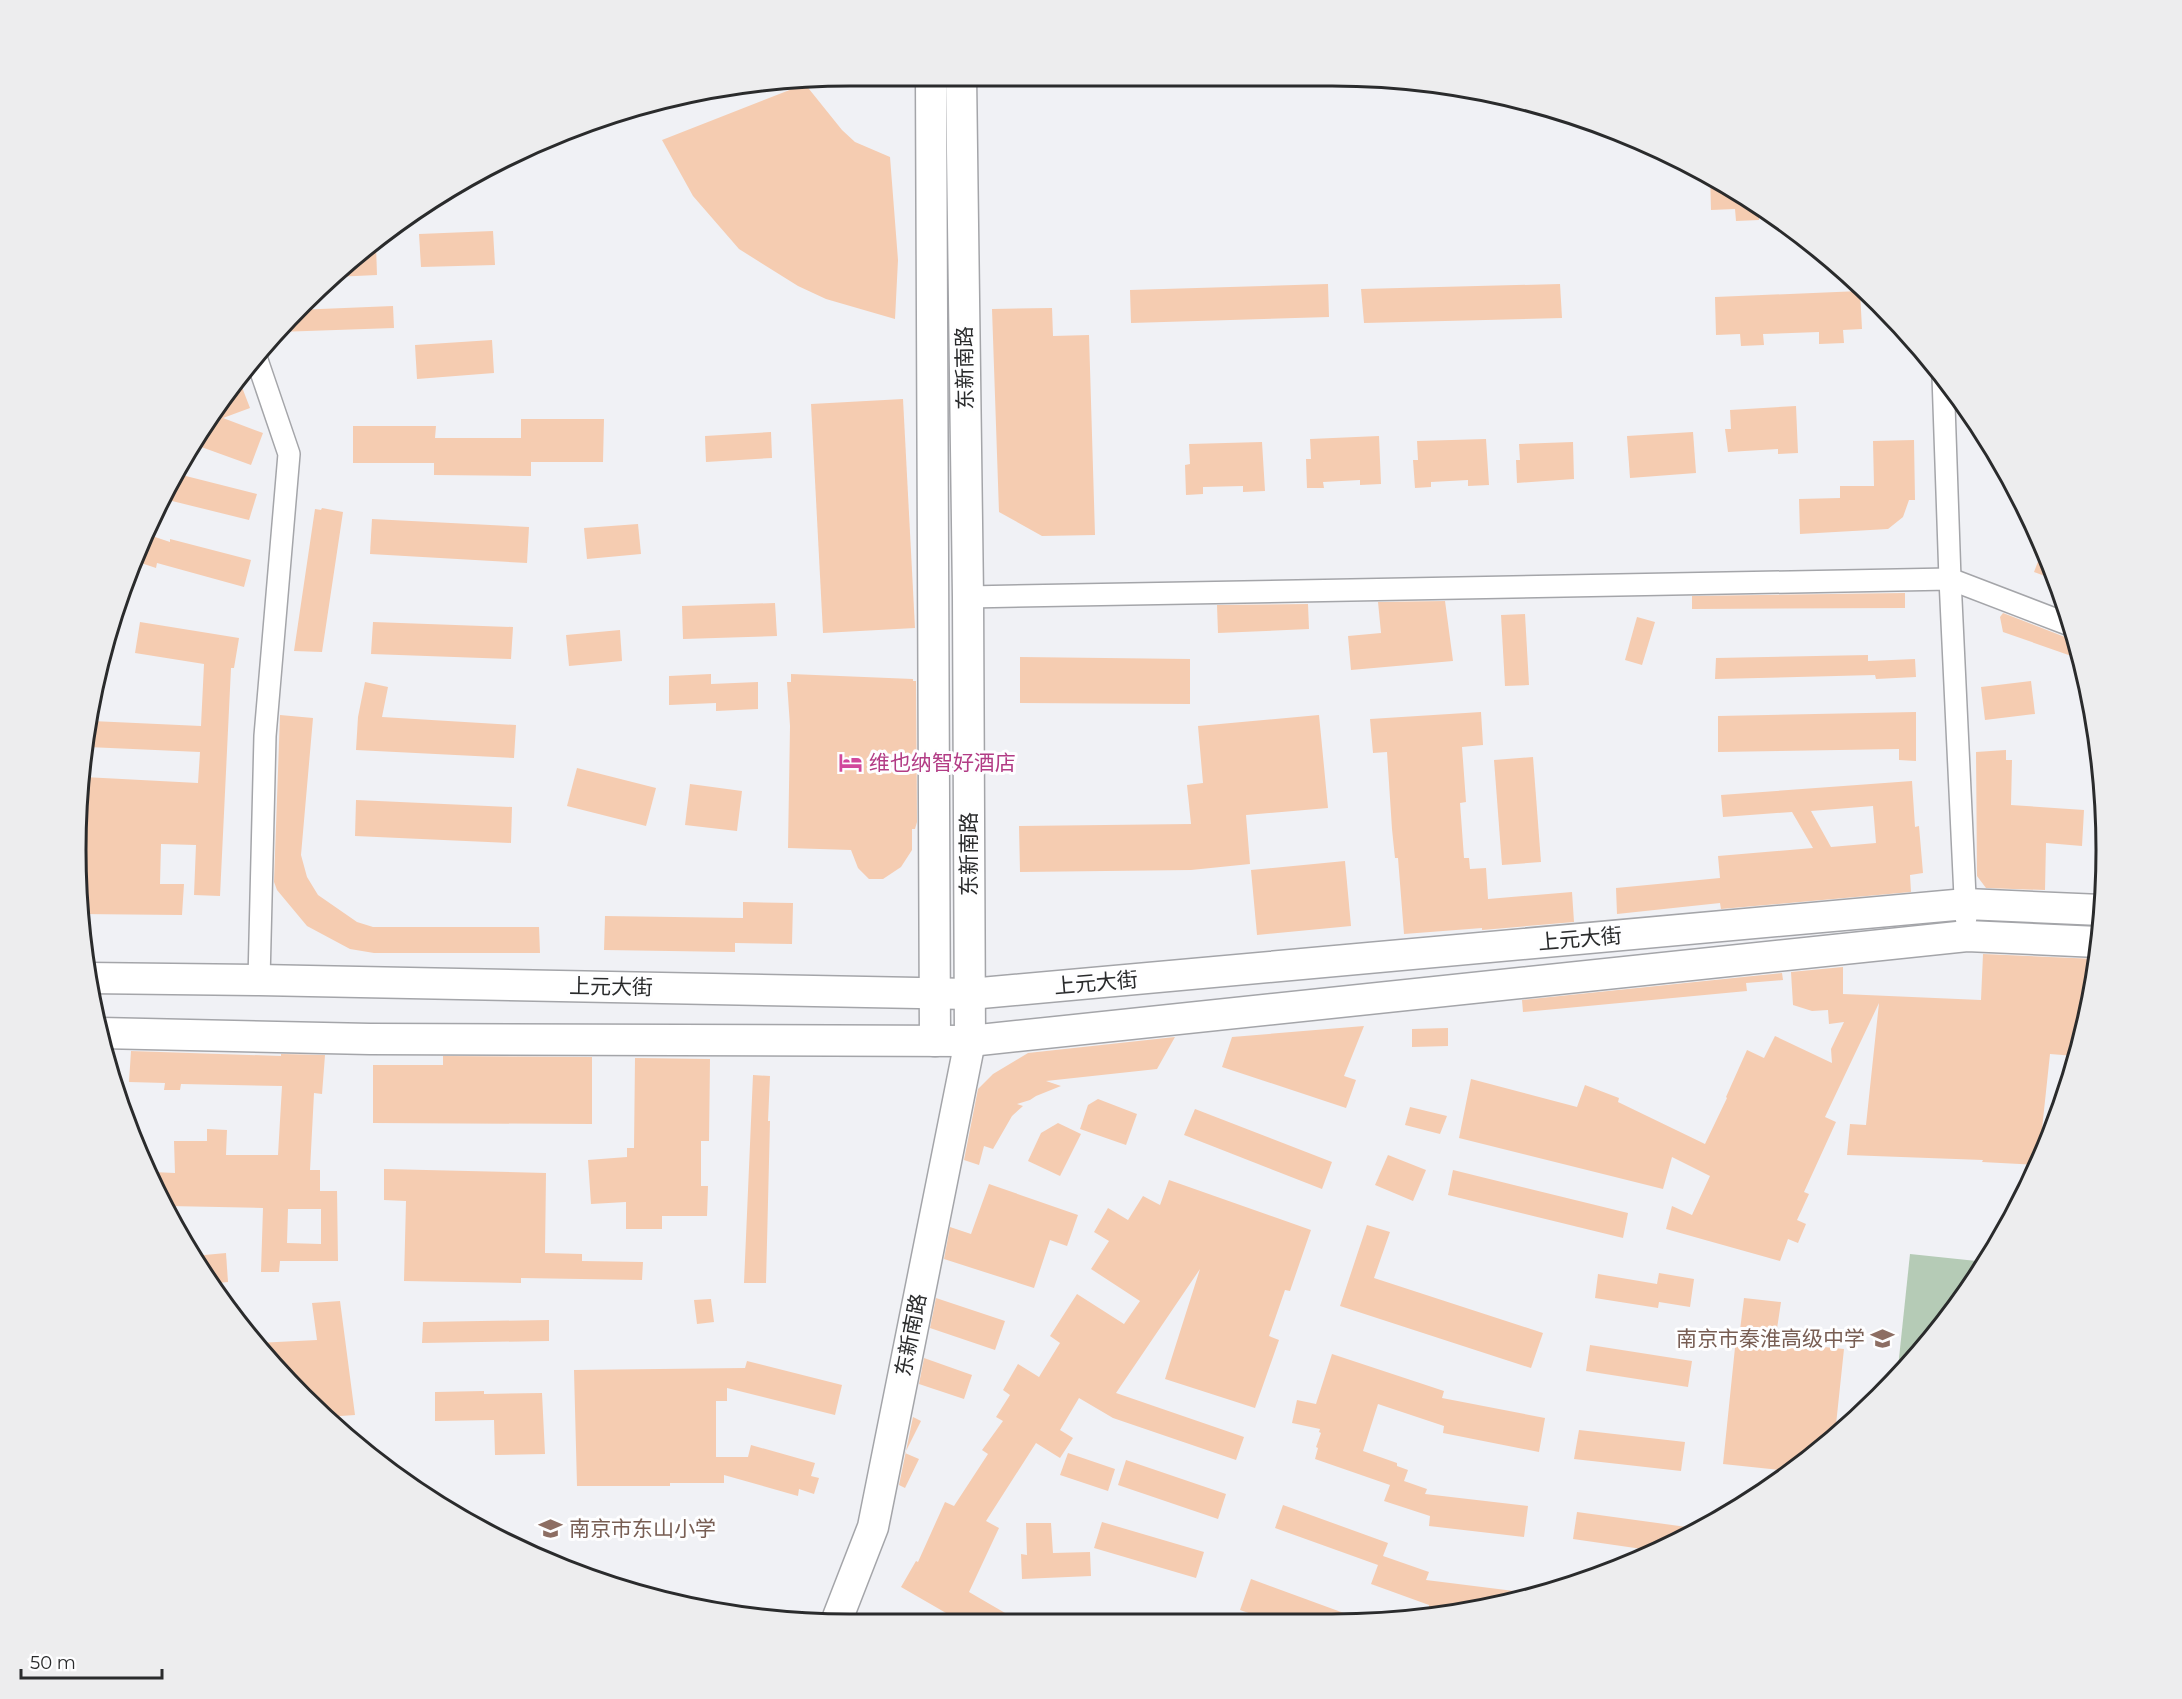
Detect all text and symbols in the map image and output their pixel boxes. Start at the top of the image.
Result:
street label: 东新南路 [951,326,978,410]
hotel icon: 维也纳智好酒店 [838,750,864,776]
place label: 维也纳智好酒店 [869,750,1016,775]
street label: 东新南路 [956,812,981,896]
street label: 上元大街 [1537,922,1623,955]
street label: 上元大街 [1053,966,1139,999]
street label: 上元大街 [569,973,653,1000]
street label: 东新南路 [890,1291,931,1379]
place label: 南京市秦淮高级中学 [1676,1326,1865,1351]
school or university icon: 南京市秦淮高级中学 [1870,1326,1896,1352]
school or university icon: 南京市东山小学 [538,1516,564,1542]
place label: 南京市东山小学 [569,1516,716,1541]
scale bar [21,1642,162,1680]
text: 50 m [30,1652,76,1674]

